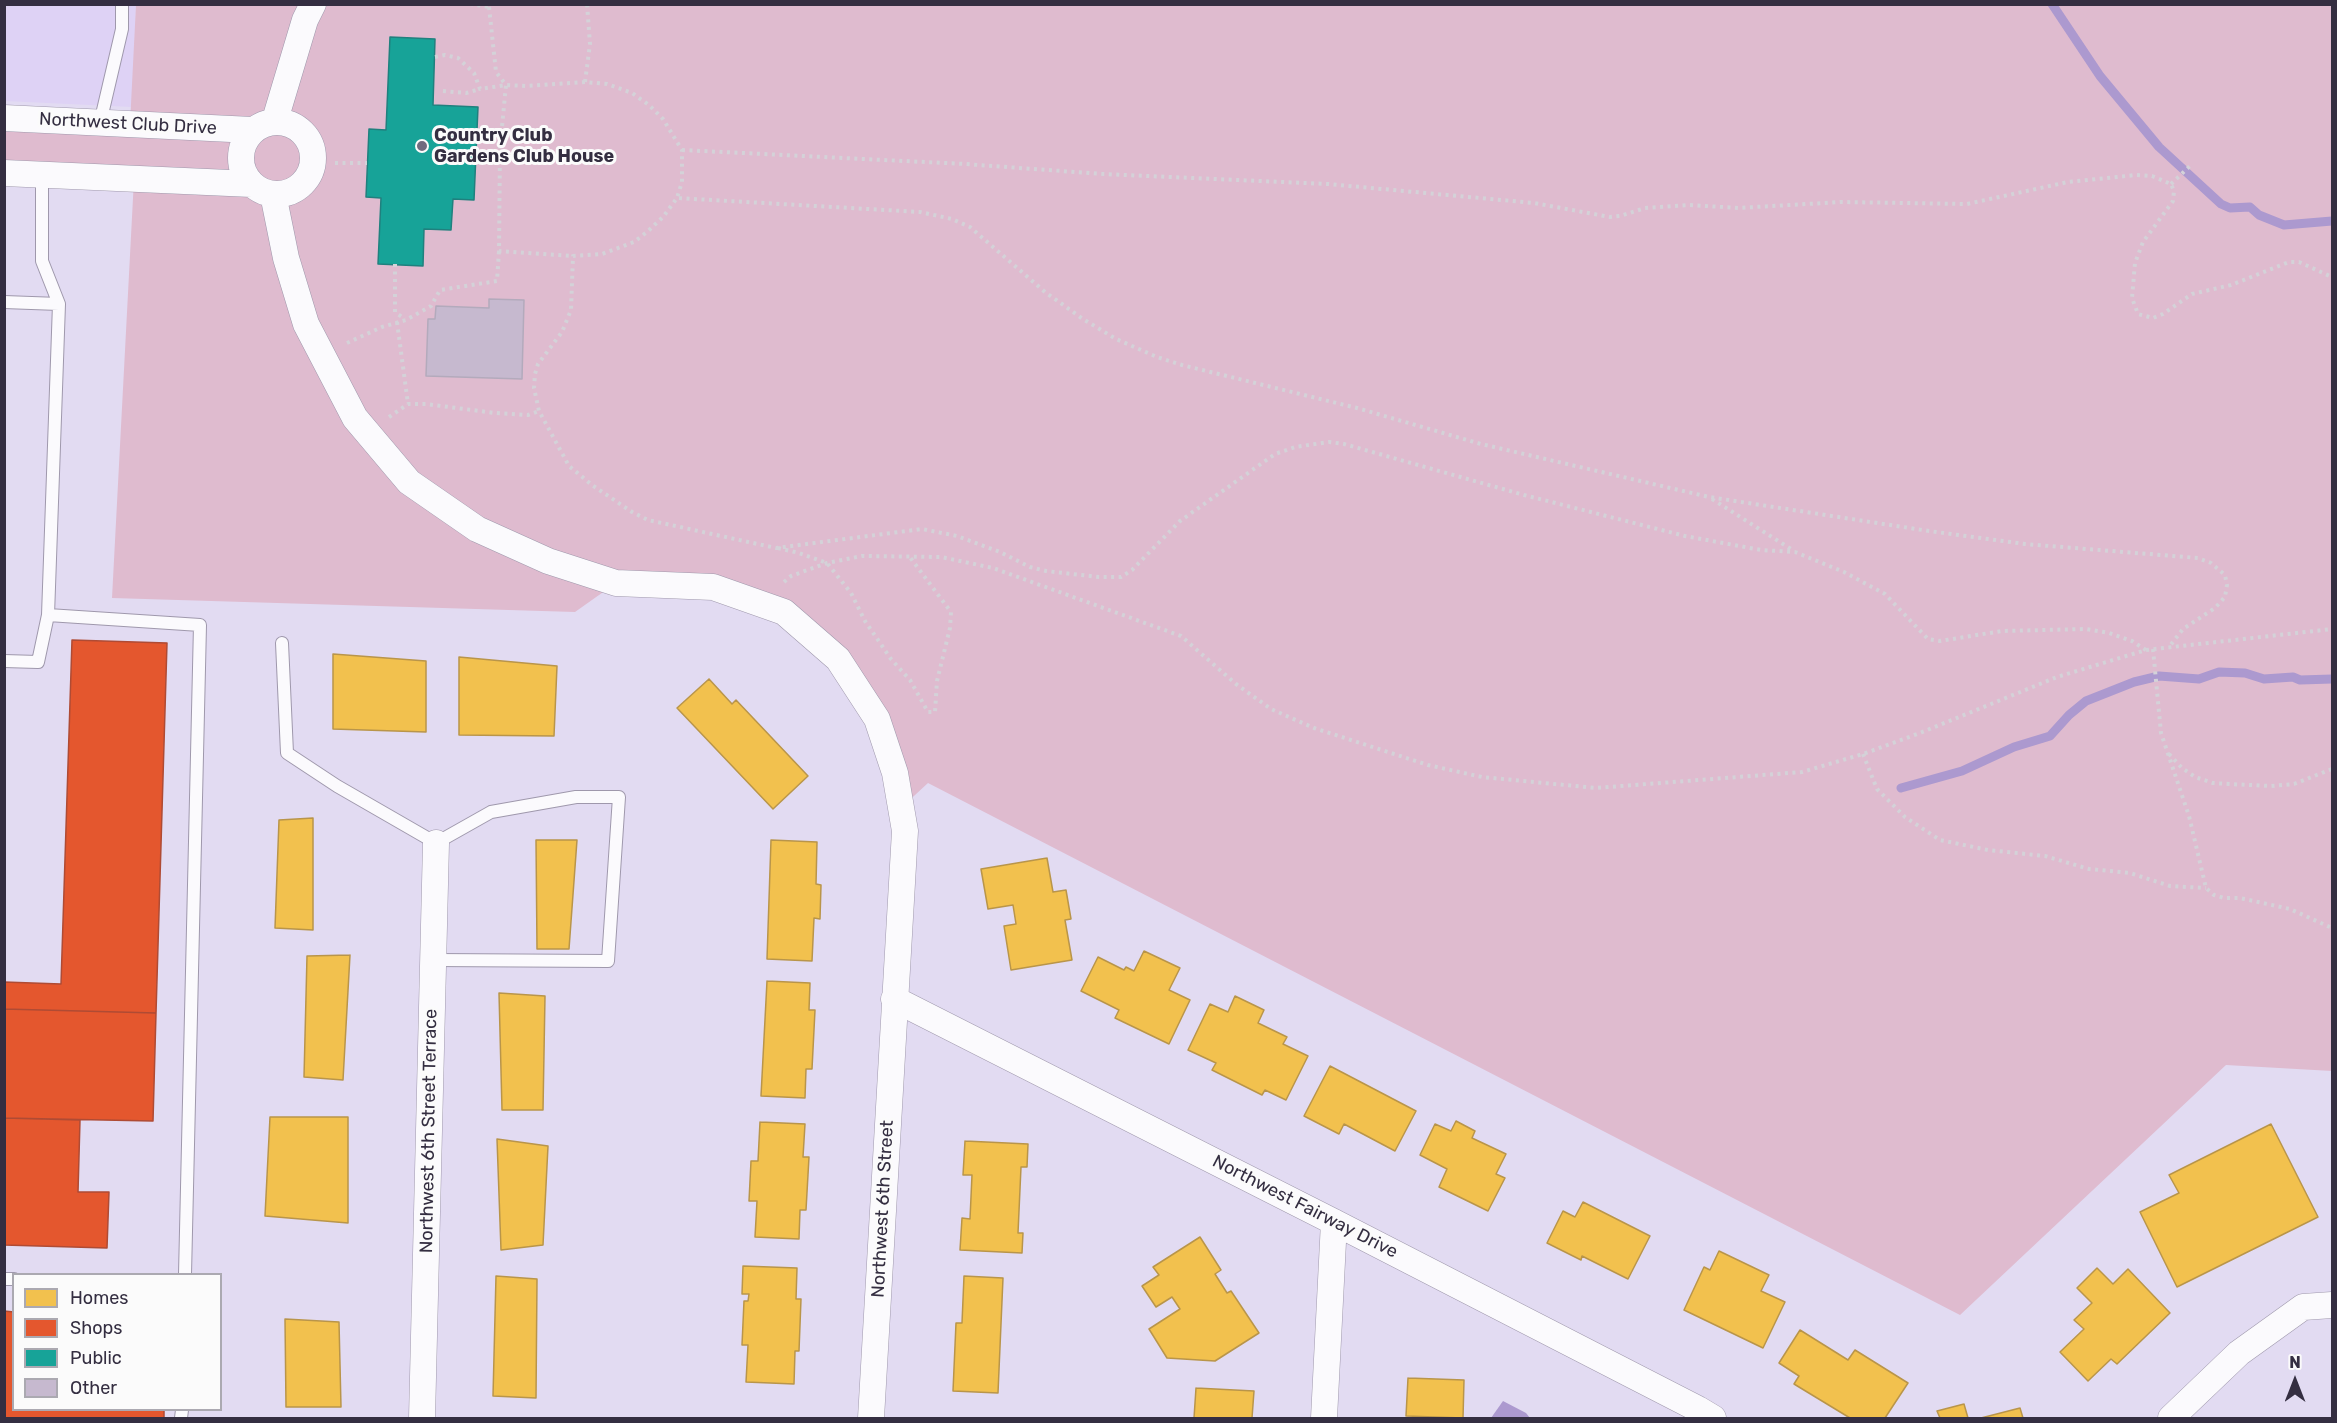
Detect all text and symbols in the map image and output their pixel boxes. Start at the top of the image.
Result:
street label: Northwest Club Drive [39,109,217,139]
place label: Country Club Gardens Club House [434,125,614,168]
marker: Country Club Gardens Club House [415,139,429,153]
street label: Northwest 6th Street Terrace [416,1009,442,1253]
street label: Northwest 6th Street [868,1120,898,1298]
street label: Northwest Fairway Drive [1209,1151,1401,1263]
legend [12,1273,222,1411]
text: Homes [70,1287,128,1309]
text: Shops [70,1317,122,1339]
text: Public [70,1347,122,1369]
north arrow [2265,1351,2325,1411]
text: N [2289,1353,2301,1372]
text: Other [70,1377,117,1399]

